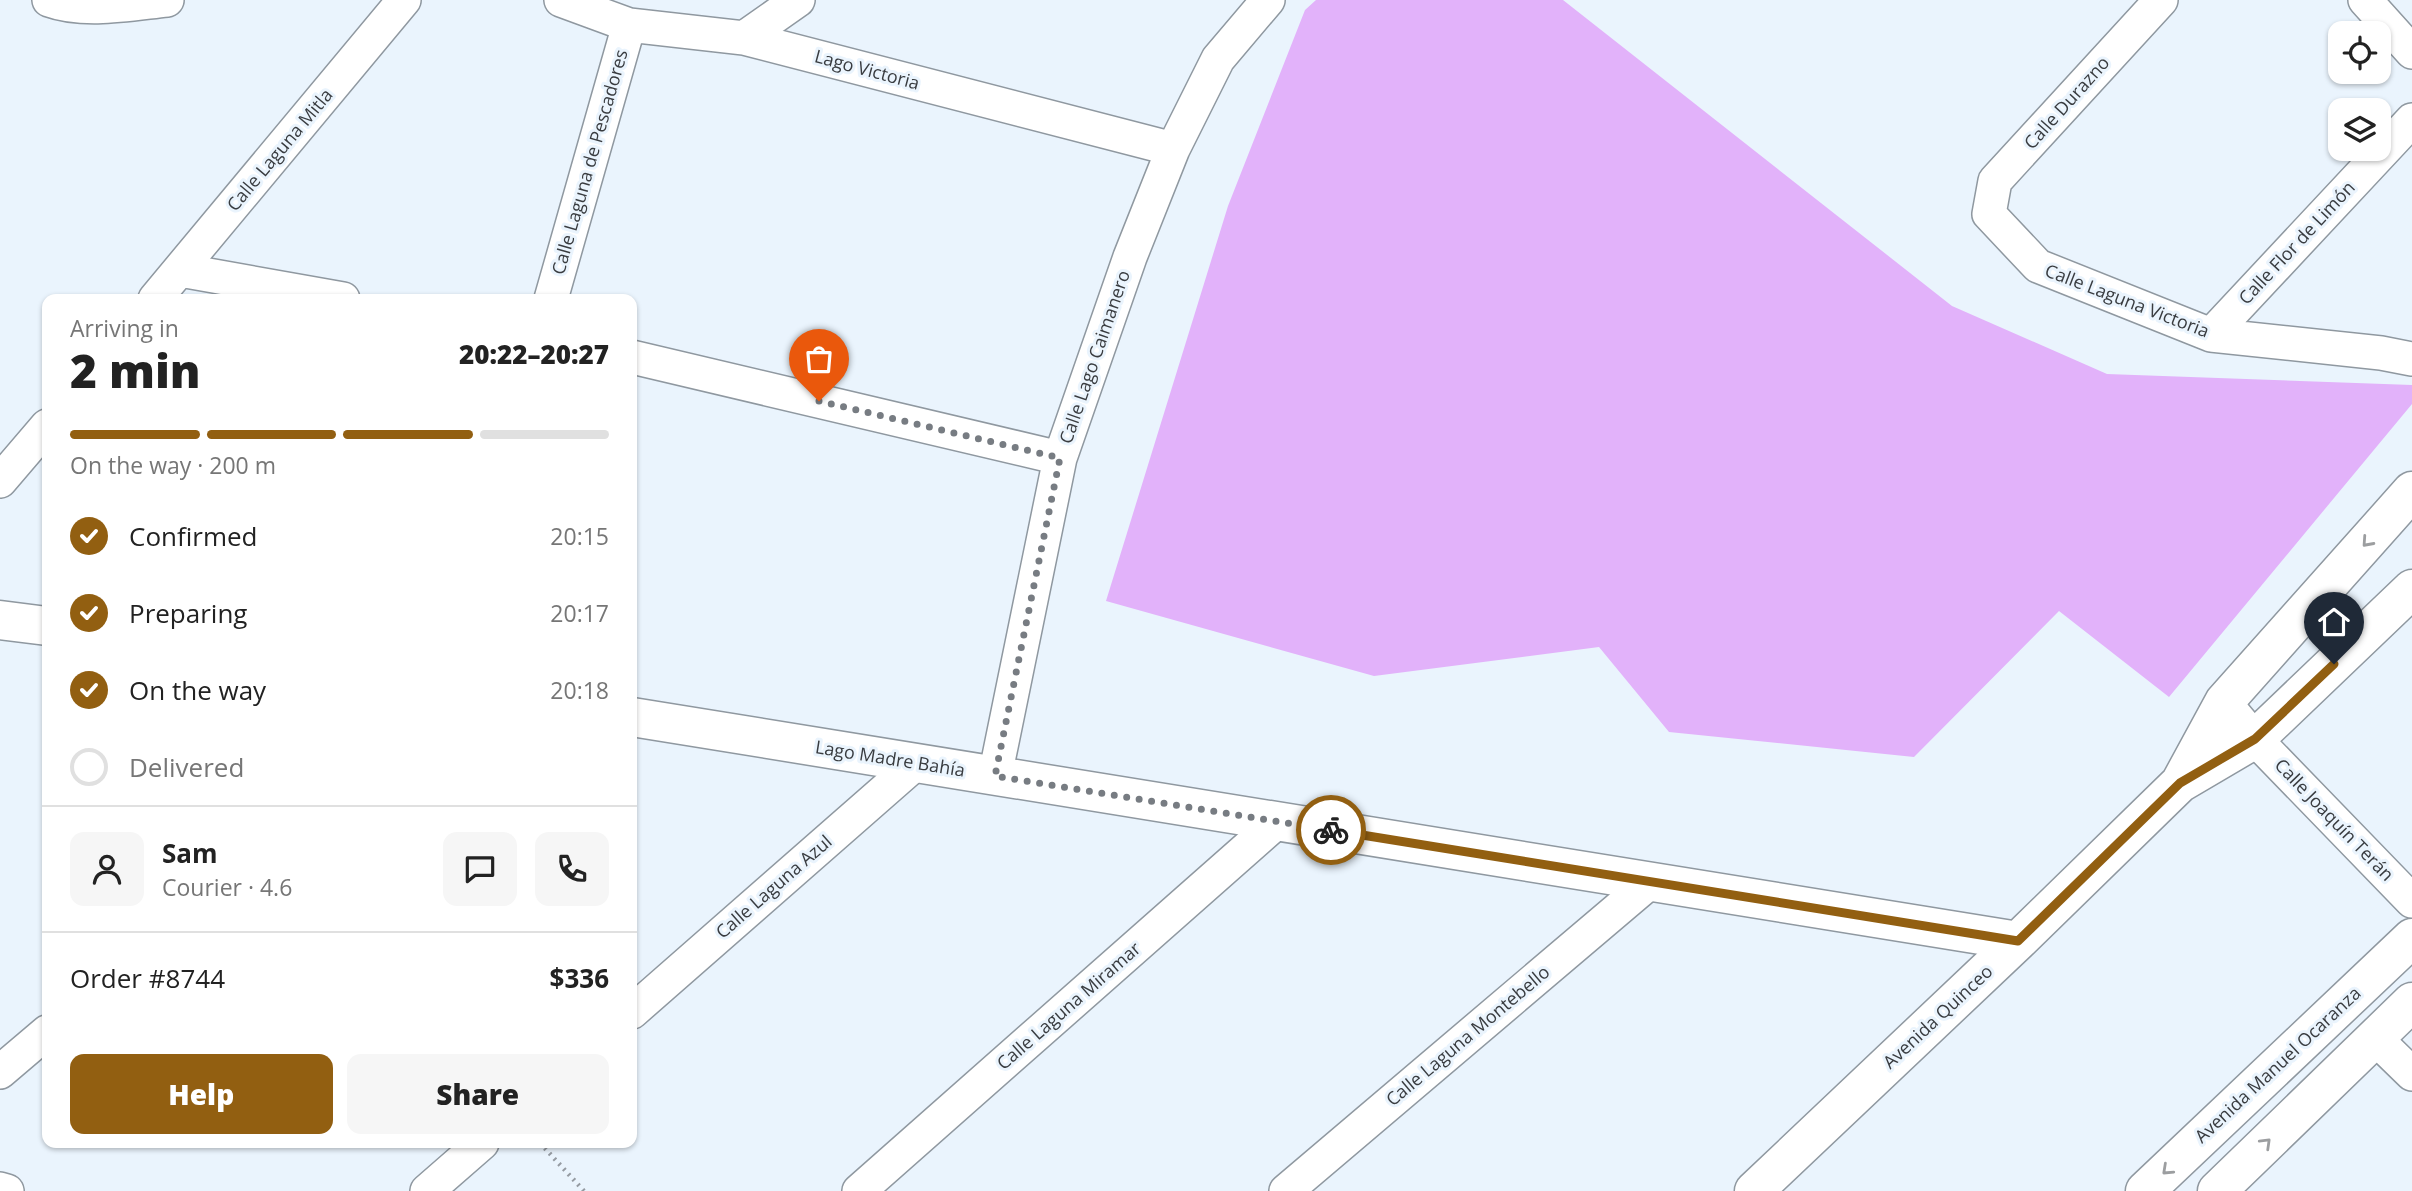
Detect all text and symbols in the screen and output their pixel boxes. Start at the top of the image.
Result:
map controls [2328,21,2391,161]
button: locate [2328,21,2391,84]
street label: Lago Victoria [812,44,922,95]
street label: Calle Laguna de Pescadores [545,46,633,277]
street label: Calle Durazno [2018,51,2114,154]
street label: Calle Laguna Mitla [221,83,338,216]
button: layers [2328,98,2391,161]
street label: Calle Flor de Limón [2233,176,2360,309]
street label: Calle Laguna Victoria [2042,258,2213,342]
street label: Calle Lago Caimanero [1053,267,1135,447]
text: Arriving in [70,312,179,344]
pin [789,329,849,401]
text: 20:22–20:27 [459,336,609,372]
text: 2 min [70,339,201,401]
icon: bag [800,340,838,378]
text: On the way · 200 m [70,449,276,481]
icon: check [70,517,108,555]
text: Confirmed [129,518,257,554]
text: 20:15 [550,520,609,552]
one-way arrow [2362,534,2375,547]
pin [2304,592,2364,664]
icon: check [70,594,108,632]
text: Preparing [129,595,247,631]
text: 20:17 [550,597,609,629]
icon: home [2315,603,2353,641]
icon: check [70,671,108,709]
text: On the way [129,672,266,708]
text: 20:18 [550,674,609,706]
street label: Lago Madre Bahía [814,734,967,782]
text: Delivered [129,749,244,785]
street label: Calle Joaquín Terán [2270,753,2399,886]
courier [1296,795,1366,865]
icon: bike [1312,811,1350,849]
street label: Calle Laguna Azul [710,829,837,943]
button: person [70,832,144,906]
button: chat [443,832,517,906]
button: phone [535,832,609,906]
text: Sam [162,835,218,871]
text: Courier · 4.6 [162,871,292,903]
street label: Calle Laguna Miramar [991,936,1146,1074]
street label: Avenida Quinceo [1877,959,1997,1073]
text: Order #8744 [70,960,225,996]
text: $336 [550,960,609,996]
street label: Calle Laguna Montebello [1380,960,1554,1111]
street label: Avenida Manuel Ocaranza [2189,981,2366,1148]
button: Help [70,1054,333,1134]
button: Share [347,1054,609,1134]
one-way arrow [2258,1139,2271,1152]
one-way arrow [2162,1162,2175,1175]

